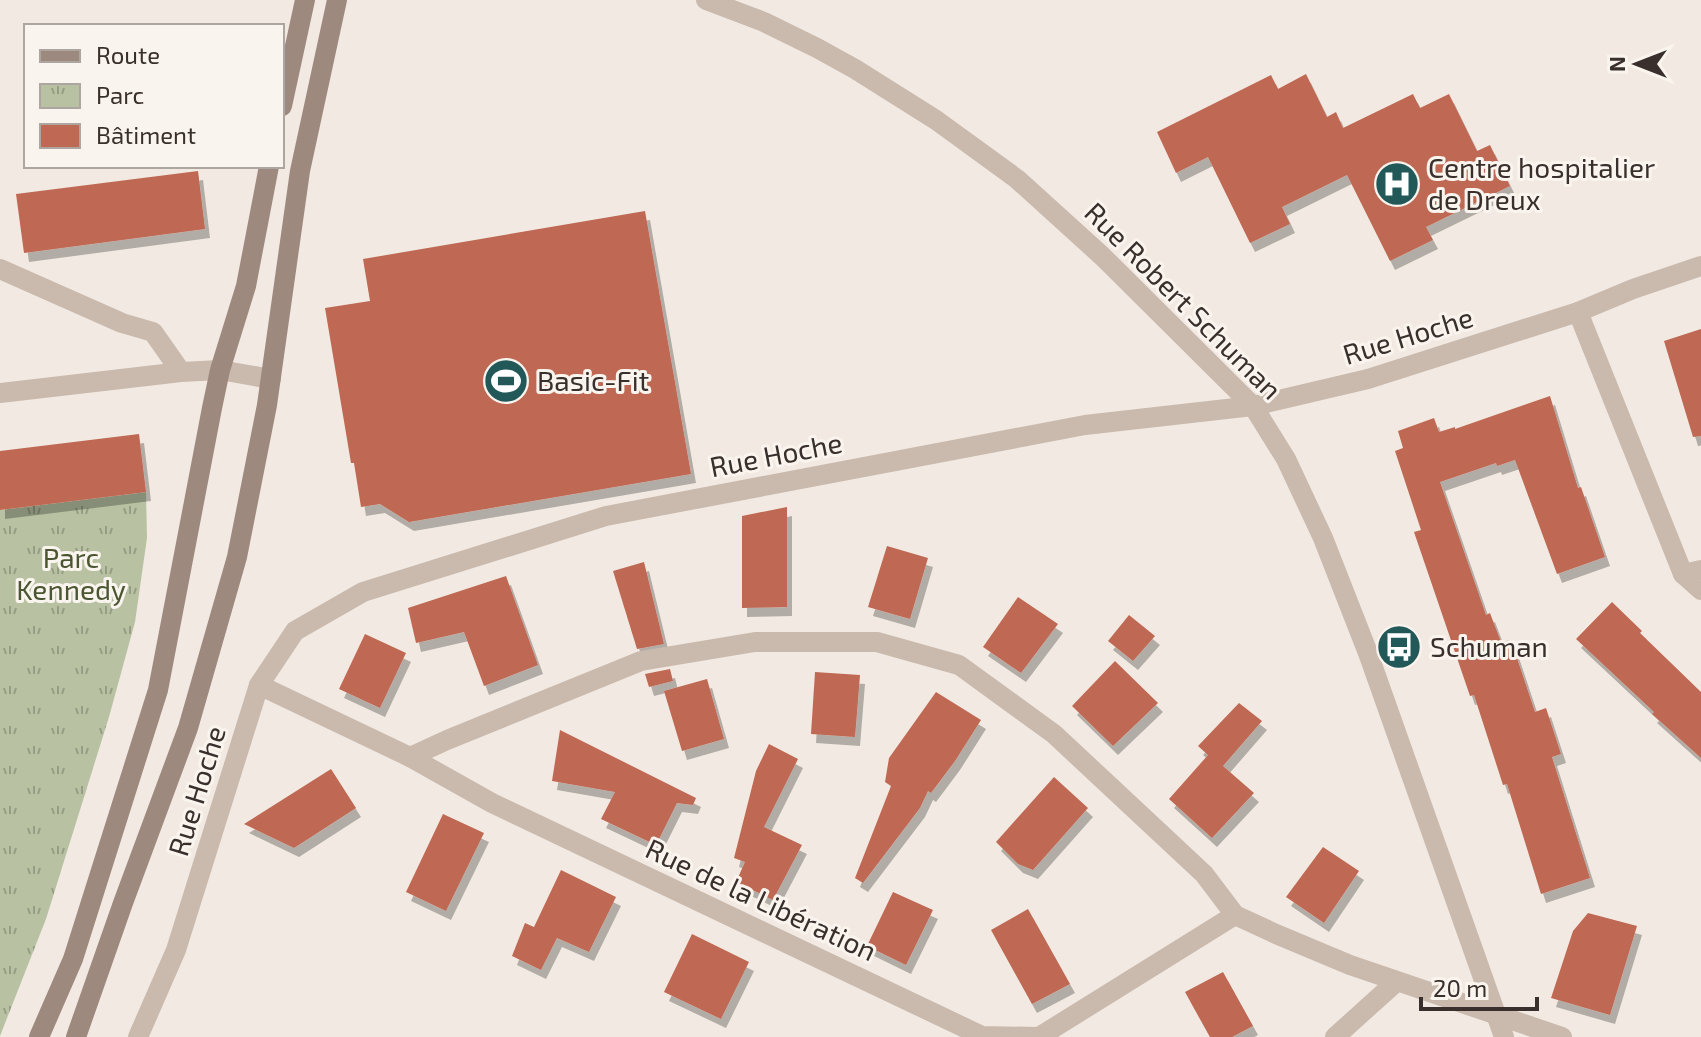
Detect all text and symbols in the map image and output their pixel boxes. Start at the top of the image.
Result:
legend [24,24,284,168]
north arrow [1597,24,1677,104]
text: Route [96,40,160,69]
text: N [1603,56,1629,72]
text: Parc [96,80,144,109]
text: Bâtiment [96,120,196,149]
place label: Centre hospitalier de Dreux [1428,150,1655,216]
hospital icon: Centre hospitalier de Dreux [1373,160,1421,208]
street label: Rue Robert Schuman [1078,195,1289,406]
street label: Rue Hoche [1339,299,1477,371]
sports icon: Basic-Fit [482,357,530,405]
place label: Basic-Fit [537,363,649,397]
street label: Rue Hoche [707,425,845,484]
park label: Parc Kennedy [16,540,126,606]
bus stop icon: Schuman [1375,623,1423,671]
place label: Schuman [1430,629,1548,663]
street label: Rue Hoche [160,722,232,860]
street label: Rue de la Libération [641,831,882,967]
scale bar [1421,961,1537,1011]
text: 20 m [1433,973,1487,1002]

